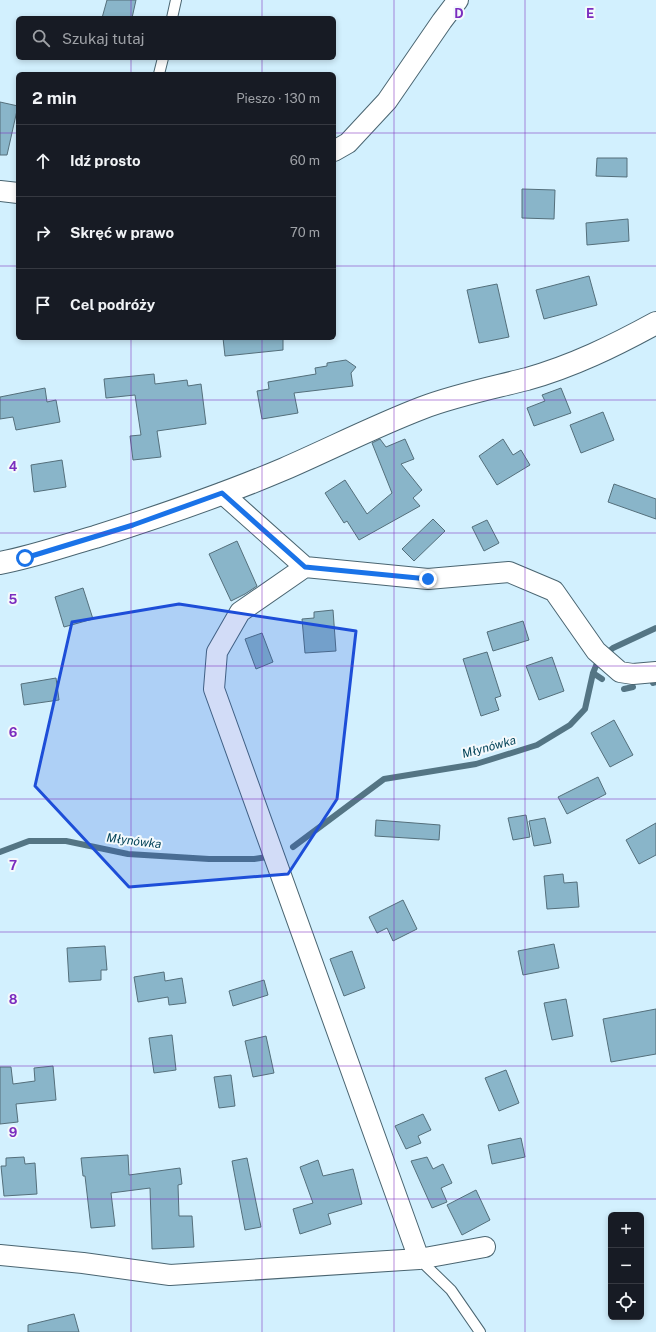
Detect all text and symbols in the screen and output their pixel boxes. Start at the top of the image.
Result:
text: D [454,6,464,21]
text: E [586,6,594,21]
search box [16,16,336,60]
icon: search [30,27,52,49]
text: Szukaj tutaj [62,30,145,47]
text: 2 min [32,88,77,108]
text: Pieszo · 130 m [236,91,320,106]
icon: ahead [32,150,54,172]
text: Idź prosto [70,152,141,169]
text: 60 m [290,153,320,168]
icon: right [32,222,54,244]
text: Skręć w prawo [70,224,174,241]
text: 70 m [290,225,320,240]
icon: arrive [32,294,54,316]
text: Cel podróży [70,296,155,313]
text: 4 [9,459,18,474]
route start [16,549,34,567]
route end [419,570,437,588]
text: 5 [9,592,18,607]
text: 6 [9,725,18,740]
water label: Młynówka [461,733,517,761]
water label: Młynówka [106,831,162,851]
text: 7 [9,858,17,873]
text: 8 [9,992,18,1007]
text: 9 [9,1125,17,1140]
map controls [608,1212,644,1320]
button: + [608,1212,644,1248]
button: − [608,1248,644,1284]
button: locate [608,1284,644,1320]

